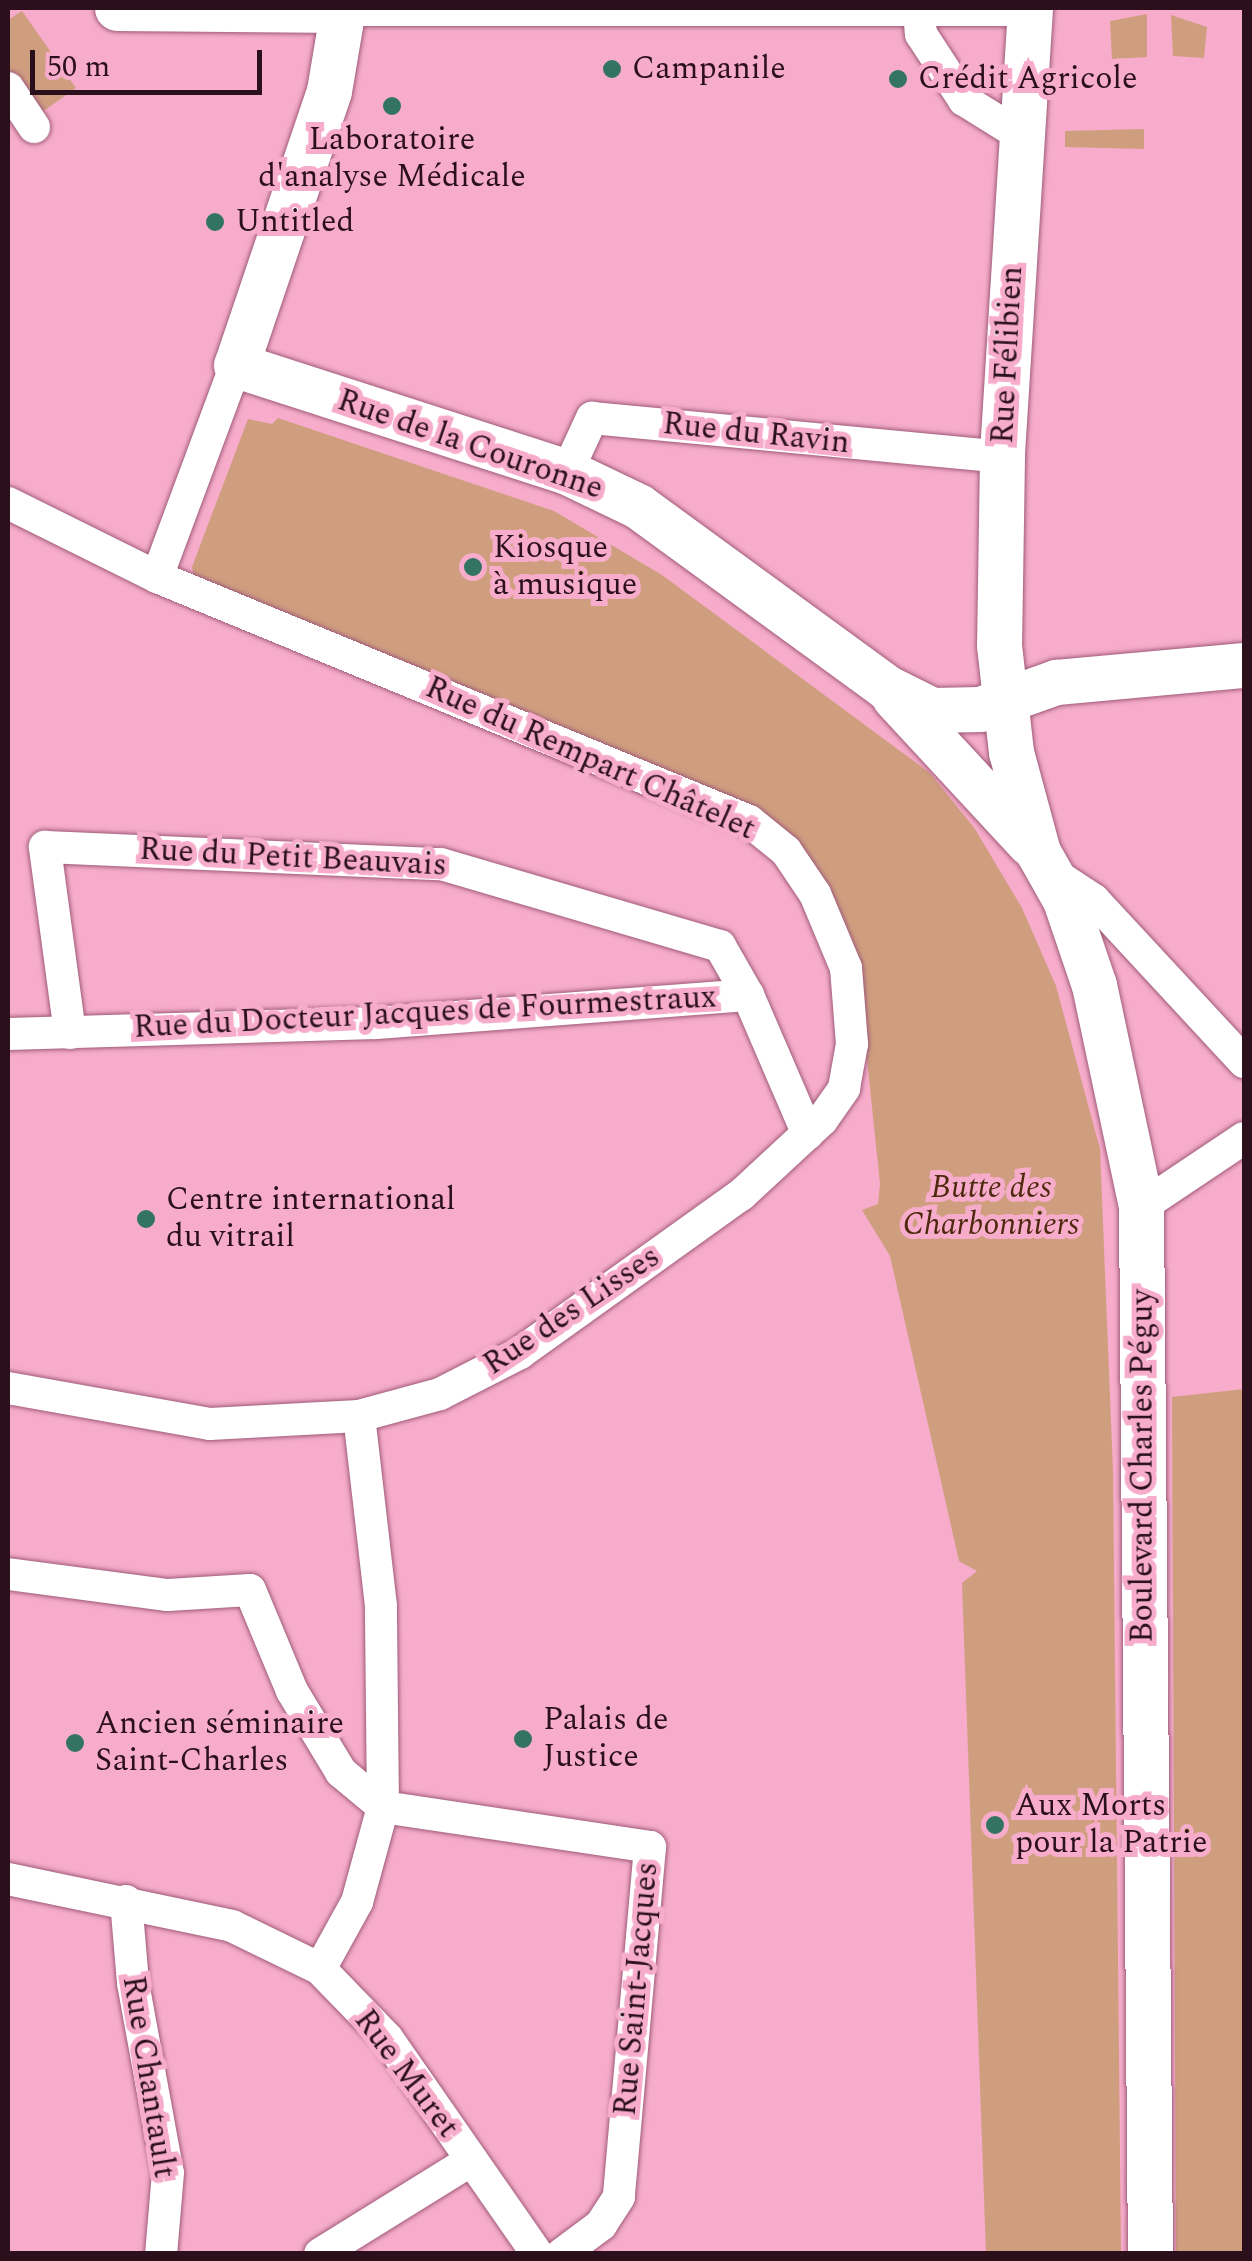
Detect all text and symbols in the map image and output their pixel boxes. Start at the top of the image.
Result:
scale bar [35,30,268,92]
text: 50 m [47,44,110,90]
place label: Campanile [632,50,786,88]
marker: Campanile [601,58,623,80]
place label: Crédit Agricole [918,60,1137,98]
marker: Crédit Agricole [887,68,909,90]
marker: Laboratoire d'analyse Médicale [381,95,403,117]
place label: Laboratoire d'analyse Médicale [258,122,526,197]
place label: Untitled [235,203,354,241]
marker: Untitled [204,211,226,233]
street label: Rue Félibien [984,265,1032,445]
street label: Rue de la Couronne [332,382,608,508]
street label: Rue du Ravin [661,405,851,463]
place label: Kiosque à musique [493,530,637,605]
marker: Kiosque à musique [462,556,484,578]
street label: Rue du Rempart Châtelet [419,669,761,849]
street label: Rue du Petit Beauvais [138,831,448,885]
street label: Rue du Docteur Jacques de Fourmestraux [133,979,717,1047]
park label: Butte des Charbonniers [903,1170,1079,1245]
place label: Centre international du vitrail [166,1182,455,1257]
marker: Centre international du vitrail [135,1208,157,1230]
street label: Rue des Lisses [476,1238,668,1384]
street label: Boulevard Charles Péguy [1124,1289,1162,1643]
place label: Palais de Justice [543,1702,669,1777]
place label: Ancien séminaire Saint-Charles [95,1706,344,1781]
marker: Palais de Justice [512,1728,534,1750]
marker: Ancien séminaire Saint-Charles [64,1732,86,1754]
place label: Aux Morts pour la Patrie [1015,1788,1208,1863]
marker: Aux Morts pour la Patrie [984,1814,1006,1836]
street label: Rue Saint-Jacques [607,1860,667,2118]
street label: Rue Chantault [113,1973,183,2181]
street label: Rue Muret [345,2002,467,2146]

